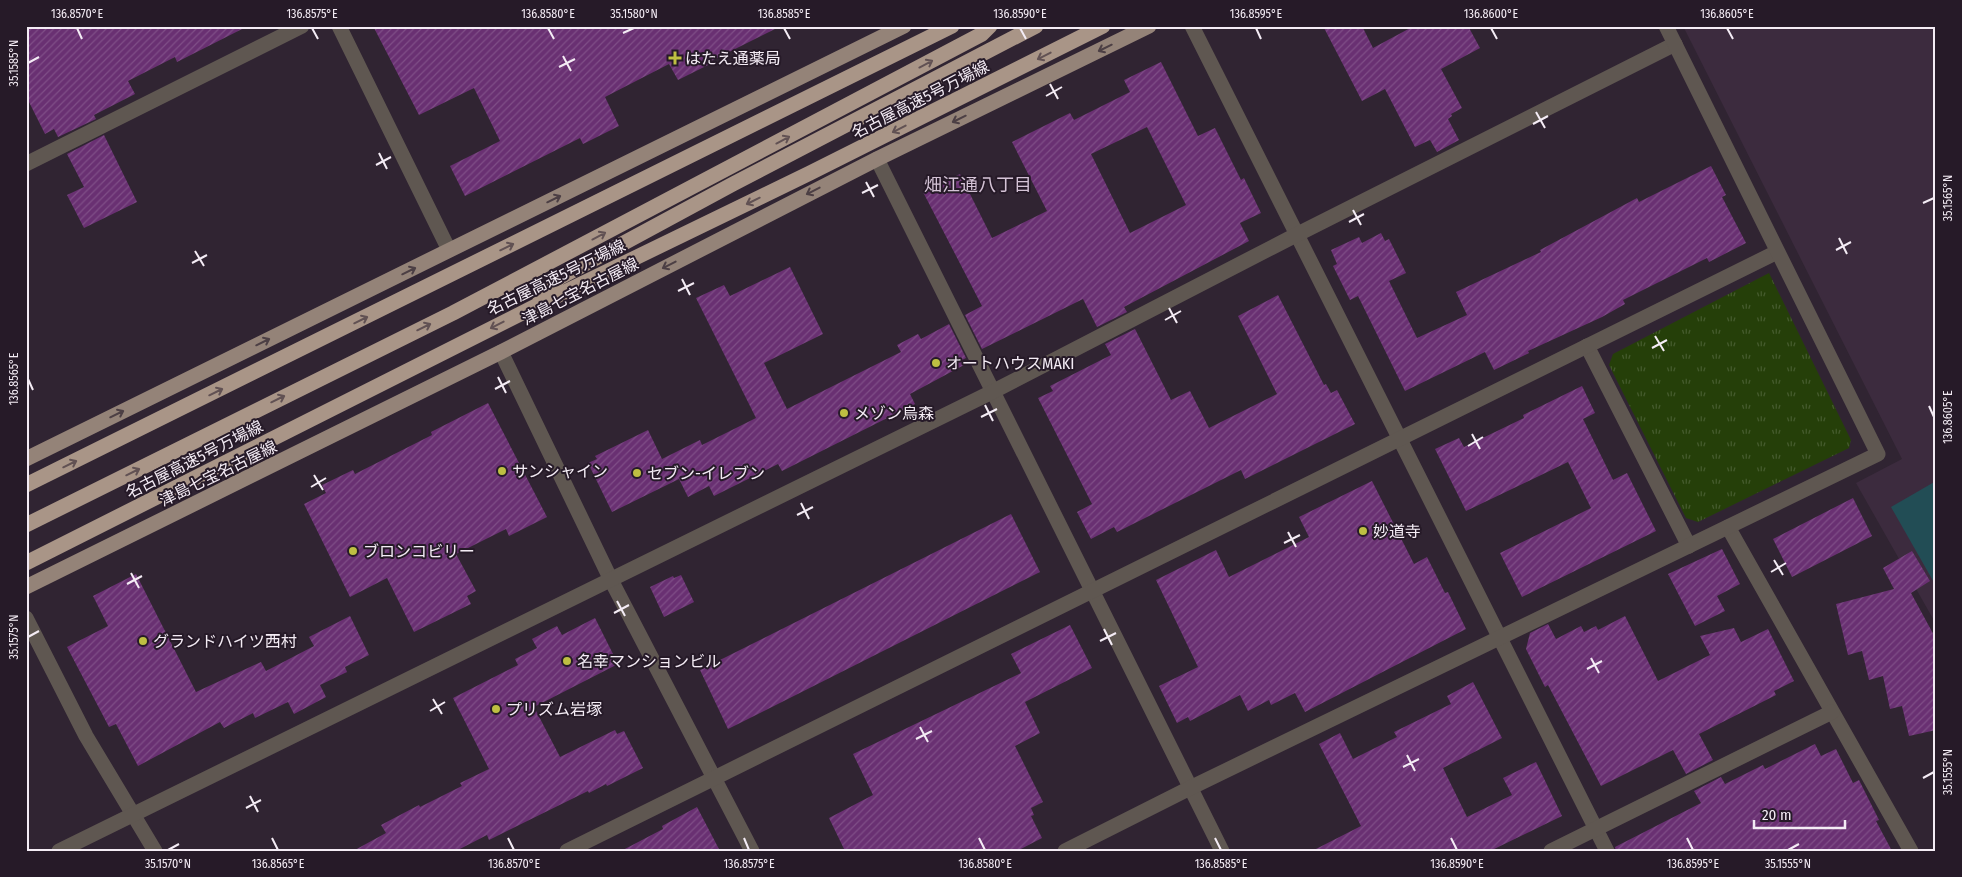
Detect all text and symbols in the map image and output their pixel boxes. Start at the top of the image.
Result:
text: 136.8570°E [51,7,103,21]
text: 136.8575°E [286,7,338,21]
text: 136.8580°E [521,7,575,21]
text: 35.1580°N [610,7,658,21]
text: 136.8585°E [758,7,811,21]
text: 136.8590°E [993,7,1047,21]
text: 136.8595°E [1230,7,1283,21]
text: 136.8600°E [1464,7,1519,21]
text: 136.8605°E [1700,7,1754,21]
text: 35.1585°N [7,40,21,86]
one-way arrow [1098,43,1113,53]
place label: はたえ通薬局 [685,49,781,68]
marker: はたえ通薬局 [669,52,681,64]
one-way arrow [1037,52,1052,61]
street label: 名古屋高速5号万場線 [848,57,992,142]
one-way arrow [918,59,933,68]
one-way arrow [952,115,967,124]
one-way arrow [892,124,907,134]
one-way arrow [775,135,790,145]
district label: 畑江通八丁目 [924,174,1032,196]
text: 35.1565°N [1941,175,1955,221]
one-way arrow [806,186,821,196]
one-way arrow [546,194,561,203]
one-way arrow [746,196,761,206]
one-way arrow [591,231,606,240]
street label: 名古屋高速5号万場線 [484,236,628,319]
one-way arrow [499,242,514,252]
street label: 津島七宝名古屋線 [519,254,642,329]
one-way arrow [662,261,677,270]
one-way arrow [401,265,416,275]
one-way arrow [353,315,368,324]
one-way arrow [490,321,505,330]
one-way arrow [416,322,431,332]
one-way arrow [255,337,270,347]
text: 136.8565°E [7,352,21,405]
place label: オートハウスMAKI [946,354,1074,373]
marker: オートハウスMAKI [930,357,942,369]
one-way arrow [208,387,223,397]
text: 136.8605°E [1941,390,1955,444]
one-way arrow [270,394,285,403]
place label: メゾン烏森 [854,404,934,423]
marker: メゾン烏森 [838,407,850,419]
one-way arrow [109,409,124,418]
street label: 名古屋高速5号万場線 [122,417,266,502]
street label: 津島七宝名古屋線 [157,437,280,510]
one-way arrow [62,459,77,468]
place label: サンシャイン [512,462,608,481]
place label: セブン-イレブン [647,464,765,483]
marker: サンシャイン [496,465,508,477]
one-way arrow [125,467,140,477]
marker: セブン-イレブン [631,467,643,479]
place label: 妙道寺 [1373,522,1421,541]
marker: 妙道寺 [1357,525,1369,537]
place label: ブロンコビリー [363,542,475,561]
marker: ブロンコビリー [347,545,359,557]
text: 35.1575°N [7,614,21,660]
place label: グランドハイツ西村 [153,632,297,651]
marker: グランドハイツ西村 [137,635,149,647]
place label: 名幸マンションビル [577,652,721,671]
marker: 名幸マンションビル [561,655,573,667]
place label: プリズム岩塚 [506,700,602,719]
marker: プリズム岩塚 [490,703,502,715]
text: 35.1555°N [1941,749,1955,795]
scale bar [1754,797,1846,829]
text: 20 m [1762,806,1792,824]
text: 35.1570°N [145,857,191,871]
text: 136.8565°E [252,857,305,871]
text: 136.8570°E [488,857,540,871]
text: 136.8575°E [723,857,775,871]
text: 136.8580°E [958,857,1012,871]
text: 136.8585°E [1195,857,1248,871]
text: 136.8590°E [1430,857,1484,871]
text: 136.8595°E [1667,857,1720,871]
text: 35.1555°N [1765,857,1811,871]

